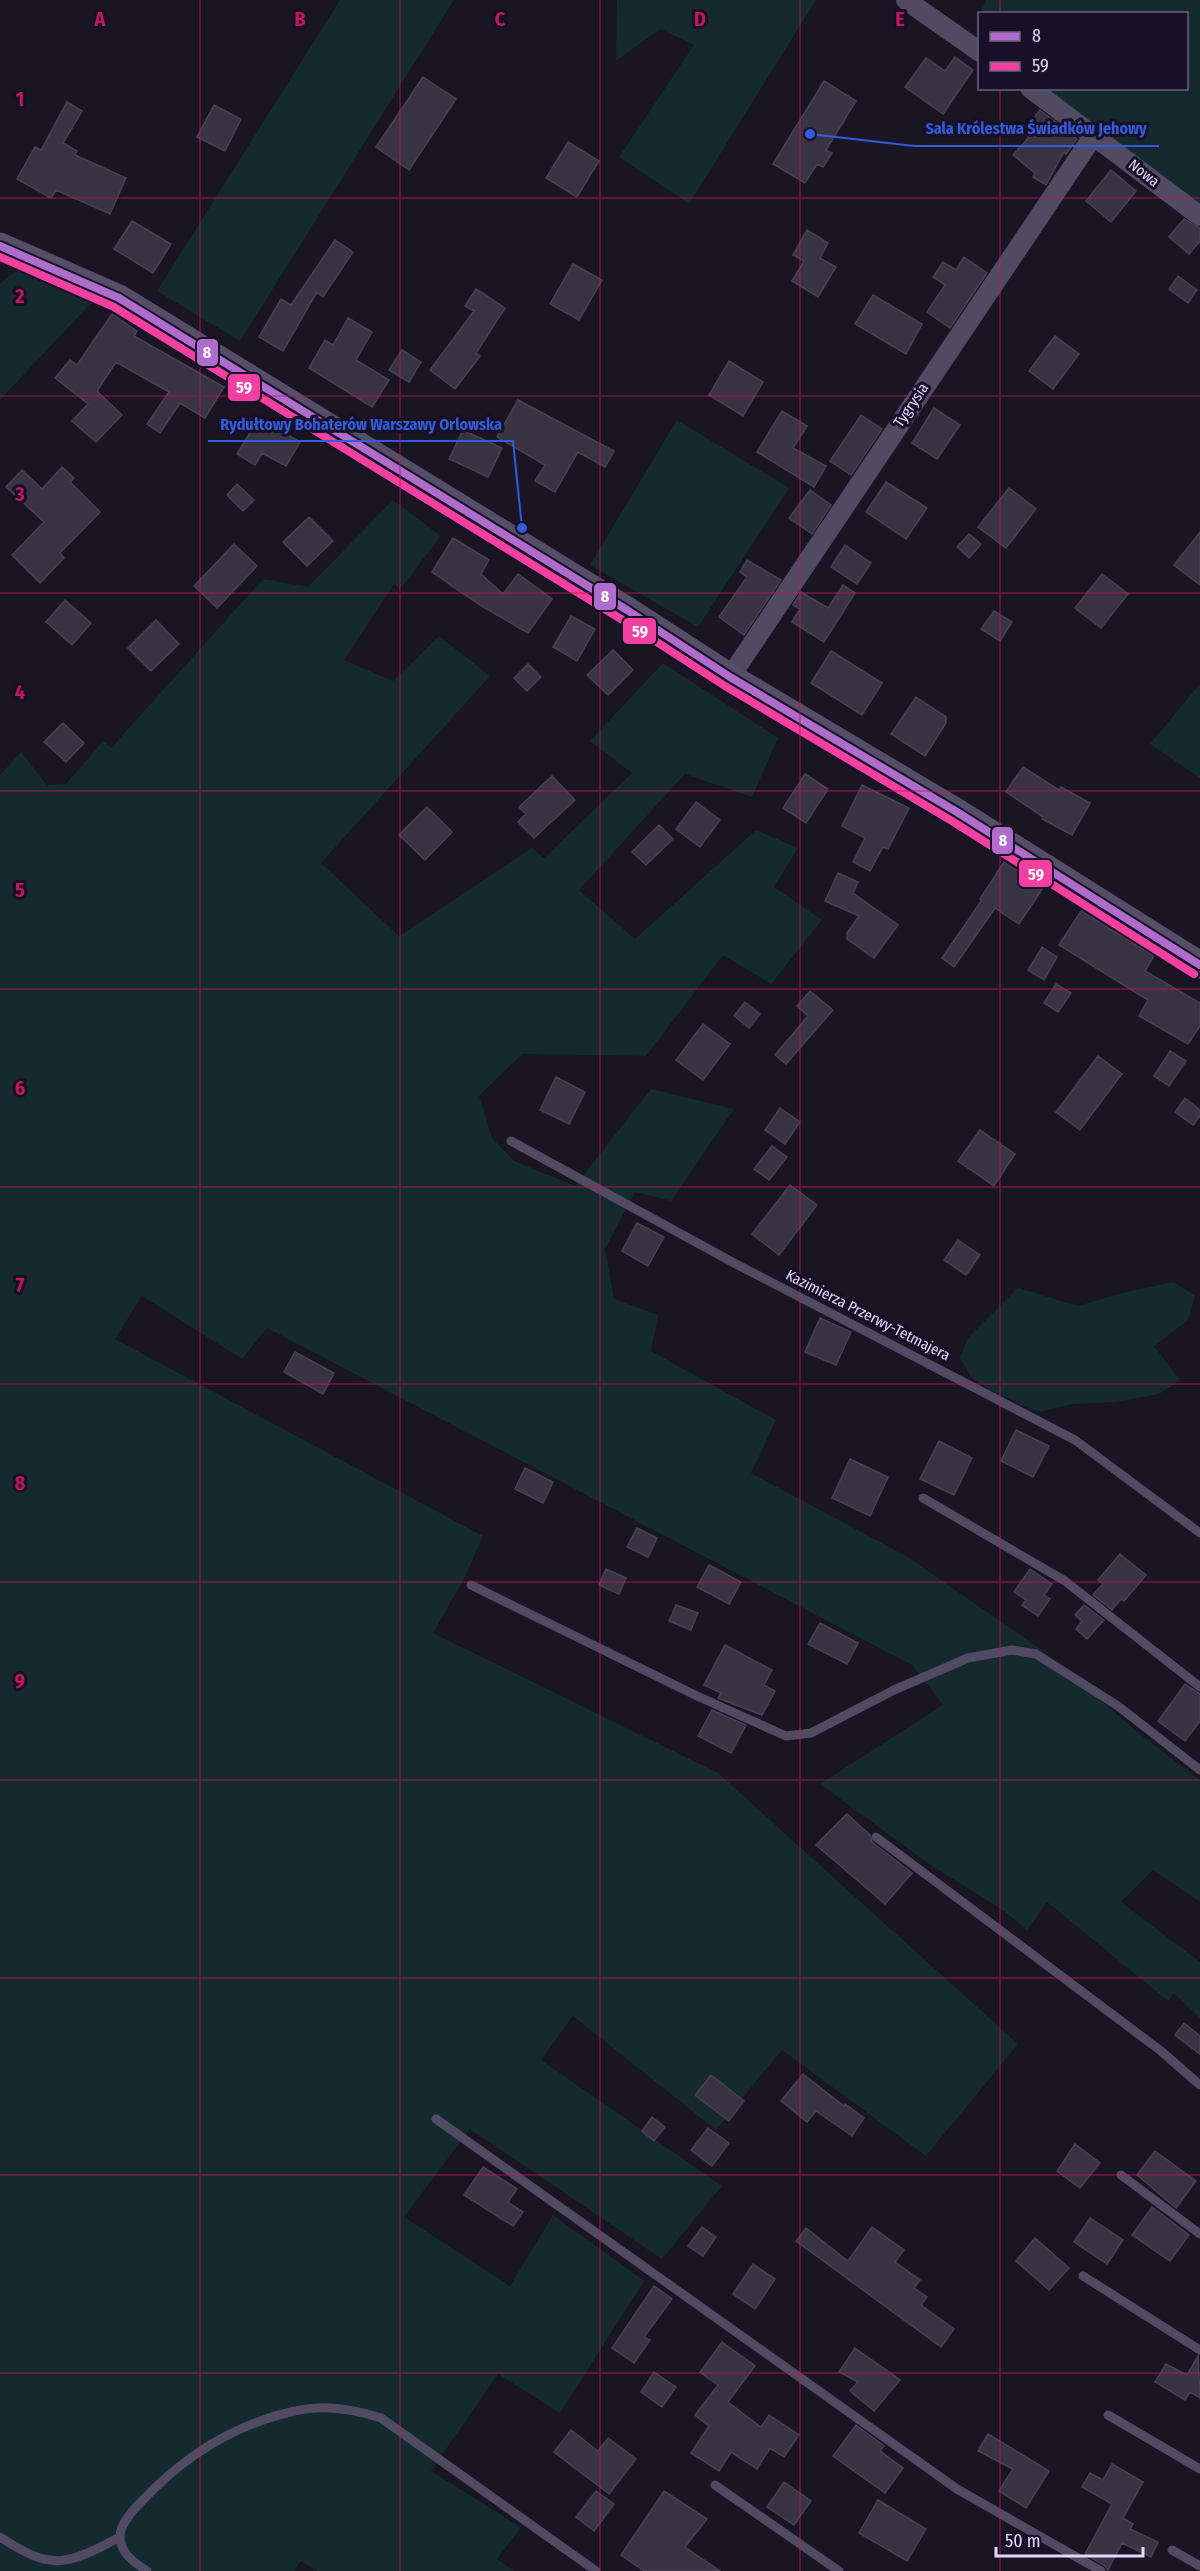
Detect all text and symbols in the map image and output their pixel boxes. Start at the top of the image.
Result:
text: A [94,7,107,31]
text: B [294,7,306,31]
text: C [495,7,506,31]
text: D [694,7,706,31]
text: E [895,7,905,31]
legend [978,12,1188,90]
text: 8 [1032,25,1041,47]
text: 59 [1032,55,1049,77]
text: 1 [16,87,24,111]
callout: Sala Królestwa Świadków Jehowy [914,112,1159,146]
text: Sala Królestwa Świadków Jehowy [925,119,1147,138]
street label: Nowa [1125,155,1163,191]
text: 2 [14,284,25,308]
line badge: 8 [196,338,219,367]
text: 8 [203,343,212,362]
line badge: 59 [227,373,261,402]
text: 59 [236,378,252,397]
street label: Tygrysia [890,379,932,431]
callout: Rydułtowy Bohaterów Warszawy Orlowska [208,407,513,441]
text: Rydułtowy Bohaterów Warszawy Orlowska [220,415,502,434]
text: 3 [14,482,25,506]
line badge: 8 [593,582,617,611]
text: 8 [601,587,610,606]
line badge: 59 [622,617,657,645]
text: 59 [632,622,648,641]
text: 4 [15,680,25,704]
line badge: 8 [991,826,1014,855]
text: 8 [999,831,1008,850]
line badge: 59 [1018,859,1053,888]
text: 59 [1028,865,1044,884]
text: 5 [15,878,25,902]
text: 6 [15,1076,25,1100]
street label: Kazimierza Przerwy-Tetmajera [783,1266,953,1364]
text: 7 [16,1273,25,1297]
text: 8 [15,1471,26,1495]
text: 9 [15,1669,25,1693]
scale bar [996,2520,1143,2558]
text: 50 m [1005,2530,1041,2552]

